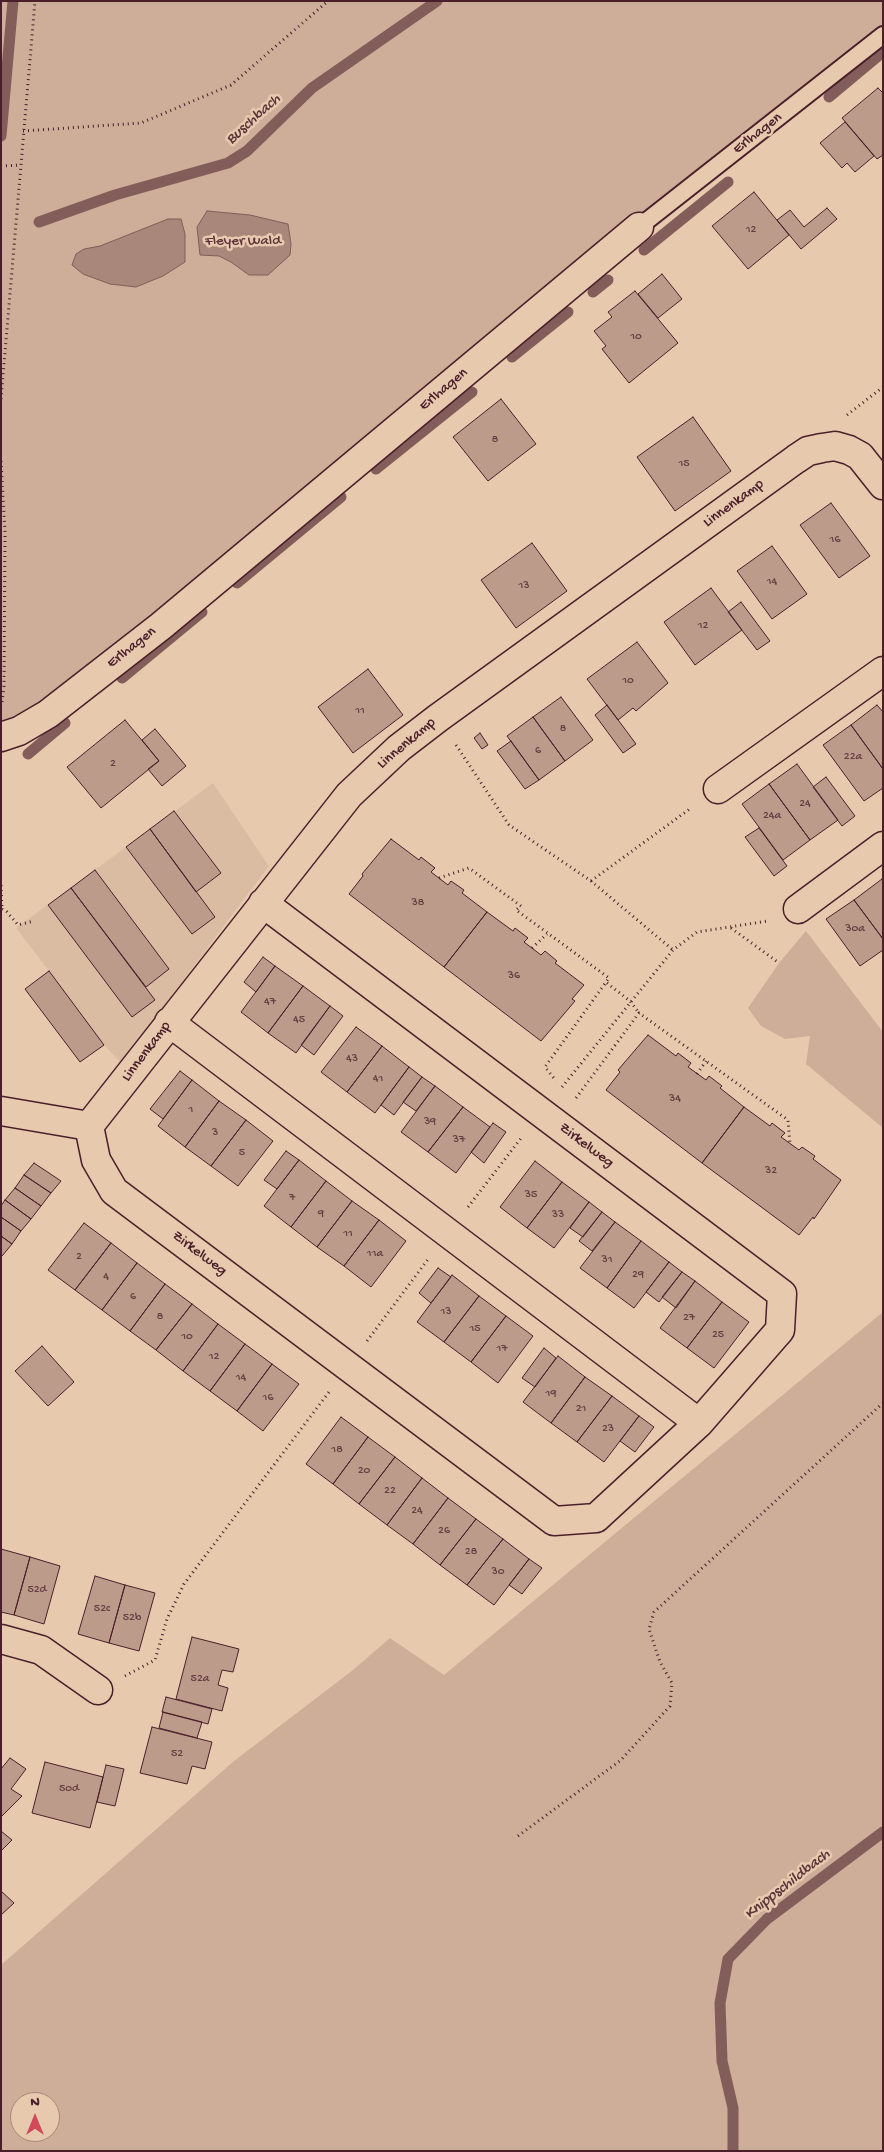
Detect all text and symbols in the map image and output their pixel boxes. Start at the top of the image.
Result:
water label: Buschbach [223,90,285,150]
street label: Erlhagen [730,109,786,159]
house number: 12 [746,223,756,237]
park label: Fleyer Wald [205,233,281,251]
house number: 10 [630,330,642,344]
street label: Erlhagen [416,365,472,415]
house number: 8 [492,433,498,447]
house number: 15 [678,457,690,471]
street label: Linnenkamp [700,476,768,532]
house number: 16 [830,533,840,547]
house number: 14 [767,575,777,589]
house number: 13 [518,579,530,593]
house number: 12 [698,619,708,633]
street label: Erlhagen [104,623,160,673]
house number: 10 [622,674,634,688]
house number: 11 [355,704,365,718]
street label: Linnenkamp [374,714,440,774]
house number: 8 [560,722,566,736]
house number: 6 [535,744,541,758]
house number: 22a [844,750,862,764]
house number: 2 [110,757,116,771]
house number: 24 [799,797,811,811]
house number: 24a [763,809,781,823]
house number: 38 [412,896,424,910]
house number: 30a [845,922,865,936]
house number: 36 [508,969,520,983]
house number: 47 [264,995,276,1009]
house number: 45 [293,1013,305,1027]
street label: Linnenkamp [118,1018,176,1086]
house number: 43 [346,1052,358,1066]
house number: 41 [373,1072,383,1086]
house number: 34 [669,1092,681,1106]
house number: 1 [189,1103,193,1117]
house number: 39 [424,1115,436,1129]
street label: Zirkelweg [555,1120,617,1172]
house number: 3 [212,1126,218,1140]
house number: 37 [453,1133,465,1147]
house number: 5 [239,1146,245,1160]
house number: 32 [765,1164,777,1178]
house number: 35 [525,1188,537,1202]
house number: 7 [289,1191,295,1205]
house number: 9 [318,1207,324,1221]
house number: 33 [552,1208,564,1222]
house number: 11 [343,1227,353,1241]
street label: Zirkelweg [168,1228,230,1280]
house number: 11a [367,1247,383,1261]
house number: 2 [76,1250,82,1264]
house number: 31 [601,1253,613,1267]
house number: 29 [632,1268,644,1282]
house number: 4 [103,1270,109,1284]
house number: 6 [130,1290,136,1304]
house number: 13 [440,1305,452,1319]
house number: 8 [157,1310,163,1324]
house number: 27 [683,1311,695,1325]
house number: 15 [469,1322,481,1336]
house number: 25 [712,1328,724,1342]
house number: 10 [181,1330,193,1344]
house number: 17 [496,1342,508,1356]
house number: 12 [209,1350,219,1364]
house number: 14 [236,1371,246,1385]
house number: 19 [546,1387,556,1401]
house number: 16 [263,1391,273,1405]
house number: 21 [576,1402,586,1416]
house number: 23 [602,1422,614,1436]
house number: 18 [331,1443,343,1457]
house number: 20 [358,1464,370,1478]
house number: 22 [384,1484,396,1498]
house number: 24 [411,1504,423,1518]
house number: 26 [438,1524,450,1538]
house number: 28 [465,1545,477,1559]
house number: 30 [491,1565,505,1579]
house number: 52d [27,1583,47,1597]
house number: 52c [94,1602,110,1616]
house number: 52b [123,1611,141,1625]
house number: 52a [191,1672,209,1686]
house number: 52 [171,1747,183,1761]
house number: 50d [59,1782,79,1796]
water label: Knippschildbach [741,1846,835,1924]
north arrow [10,2092,60,2142]
text: N [30,2094,40,2111]

